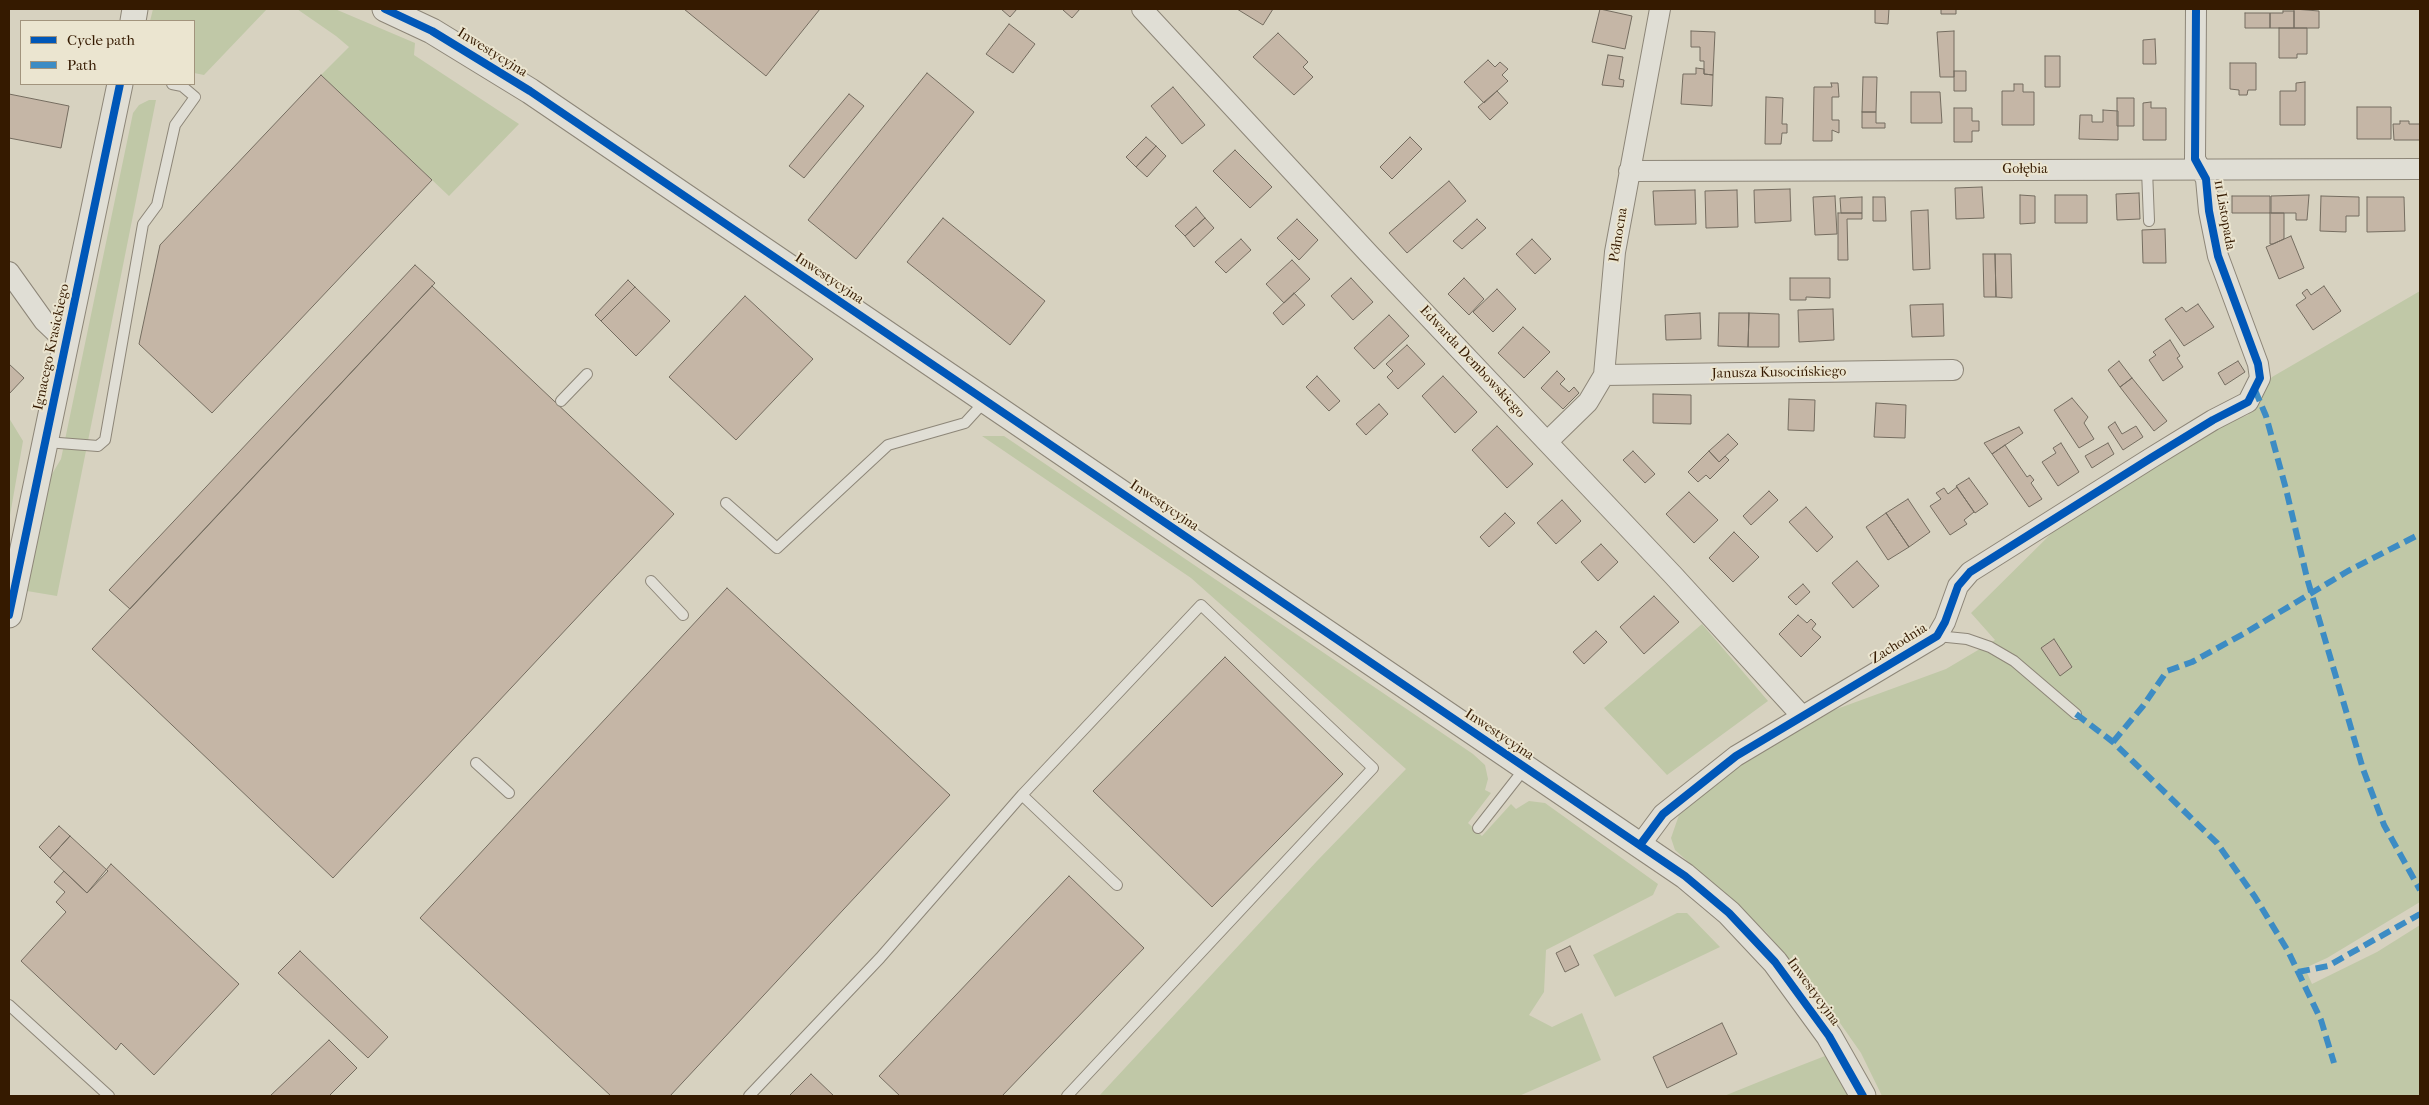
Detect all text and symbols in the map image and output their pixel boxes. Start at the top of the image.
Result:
legend [20,20,195,85]
street label: Inwestycyjna [454,25,530,81]
text: Cycle path [67,31,135,49]
text: Path [67,56,97,74]
street label: Gołębia [2002,162,2048,178]
street label: 11 Listopada [2210,179,2238,251]
street label: Północna [1606,207,1632,263]
street label: Inwestycyjna [791,250,867,308]
street label: Ignacego Krasickiego [30,282,74,412]
street label: Edwarda Dembowskiego [1416,302,1528,422]
street label: Janusza Kusocińskiego [1712,363,1846,383]
street label: Inwestycyjna [1126,477,1202,535]
street label: Zachodnia [1868,620,1930,668]
street label: Inwestycyjna [1461,706,1537,764]
street label: Inwestycyjna [1783,955,1843,1029]

